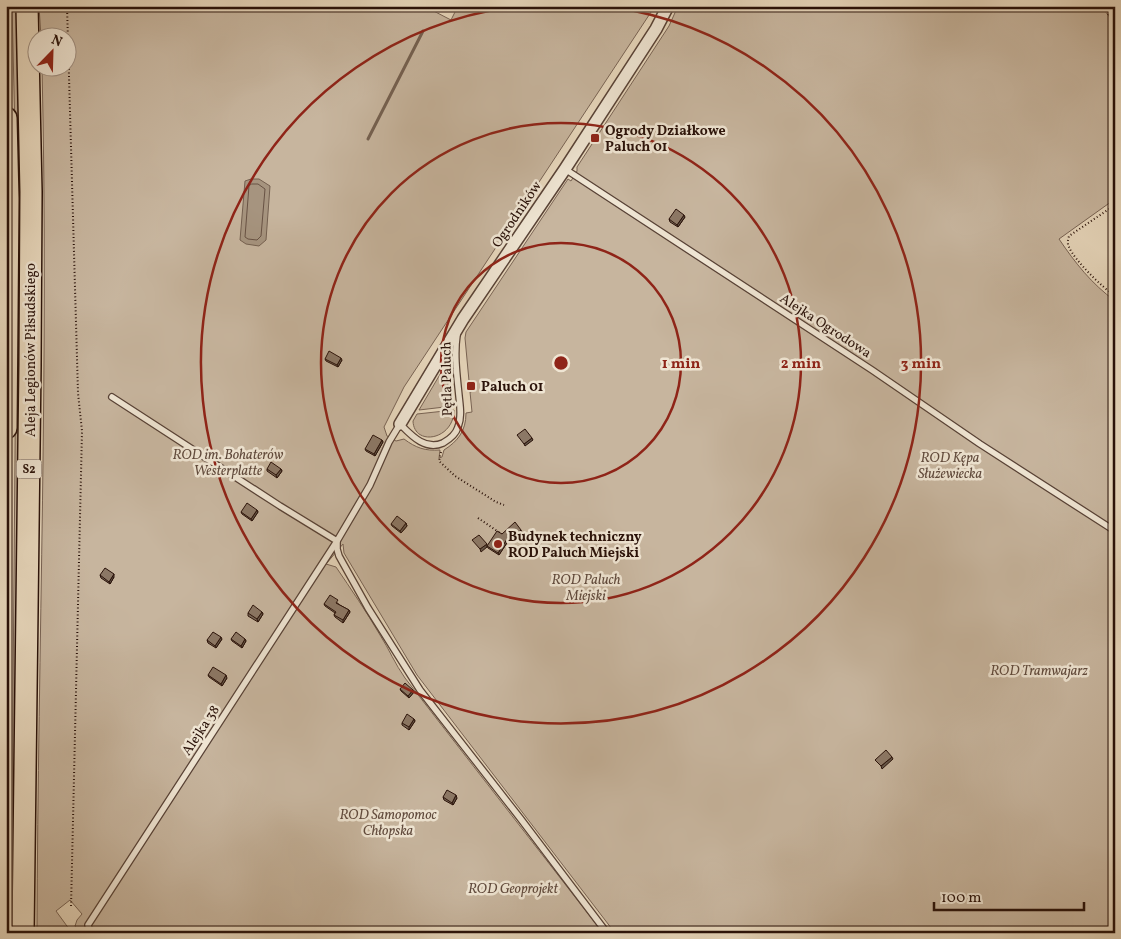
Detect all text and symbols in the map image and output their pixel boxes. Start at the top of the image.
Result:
north arrow [28,28,78,78]
text: N [48,31,65,52]
place label: Ogrody Działkowe Paluch 01 [605,122,726,157]
marker: Ogrody Działkowe Paluch 01 [589,132,601,144]
street label: Ogrodników [488,178,547,252]
street label: Aleja Legionów Piłsudskiego [22,263,41,437]
street label: Alejka Ogrodowa [776,289,875,363]
street label: Pętla Paluch [437,341,458,417]
centre of rings [552,354,570,372]
text: 1 min [662,354,700,375]
text: 2 min [781,354,821,375]
text: 3 min [901,354,941,375]
place label: Paluch 01 [481,378,543,397]
marker: Paluch 01 [465,380,477,392]
park label: ROD im. Bohaterów Westerplatte [173,446,284,481]
park label: ROD Kępa Służewiecka [918,449,982,484]
road number: S2 [16,459,42,478]
place label: Budynek techniczny ROD Paluch Miejski [508,528,642,563]
marker: Budynek techniczny ROD Paluch Miejski [492,538,504,550]
park label: ROD Paluch Miejski [552,571,621,606]
park label: ROD Tramwajarz [990,662,1088,681]
street label: Alejka 38 [178,702,225,760]
park label: ROD Samopomoc Chłopska [339,806,437,841]
scale bar [934,879,1084,911]
park label: ROD Geoprojekt [468,880,559,899]
text: 100 m [941,888,981,909]

